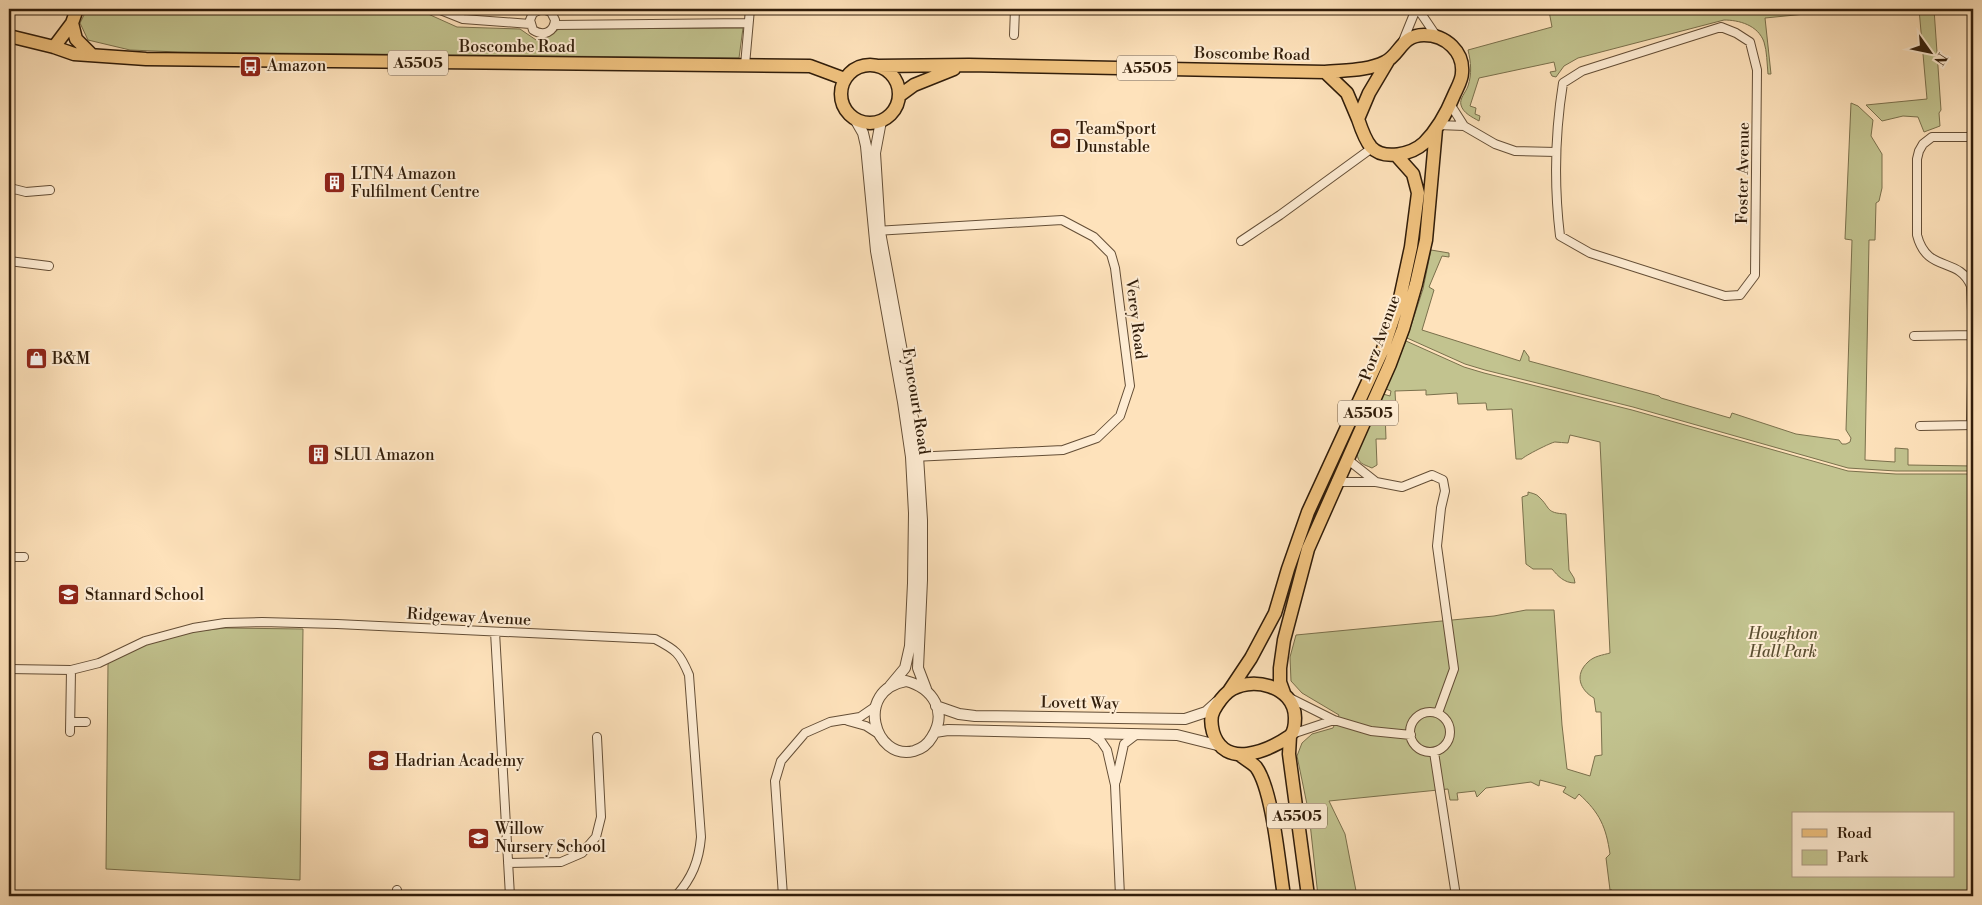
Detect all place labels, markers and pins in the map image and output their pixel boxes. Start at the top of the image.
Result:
bus stop icon: Amazon [239,54,263,78]
place label: Amazon [266,56,327,76]
place label: TeamSport Dunstable [1076,119,1157,157]
sports icon: TeamSport Dunstable [1048,126,1072,150]
place label: LTN4 Amazon Fulfilment Centre [351,164,480,202]
building icon: LTN4 Amazon Fulfilment Centre [323,171,347,195]
shop icon: B&M [24,347,48,371]
place label: B&M [51,349,90,369]
building icon: SLU1 Amazon [306,443,330,467]
place label: SLU1 Amazon [334,445,435,465]
school or university icon: Stannard School [57,583,81,607]
place label: Stannard School [85,585,204,605]
school or university icon: Hadrian Academy [367,749,391,773]
place label: Hadrian Academy [395,751,524,771]
place label: Willow Nursery School [494,819,606,857]
school or university icon: Willow Nursery School [467,826,491,850]

